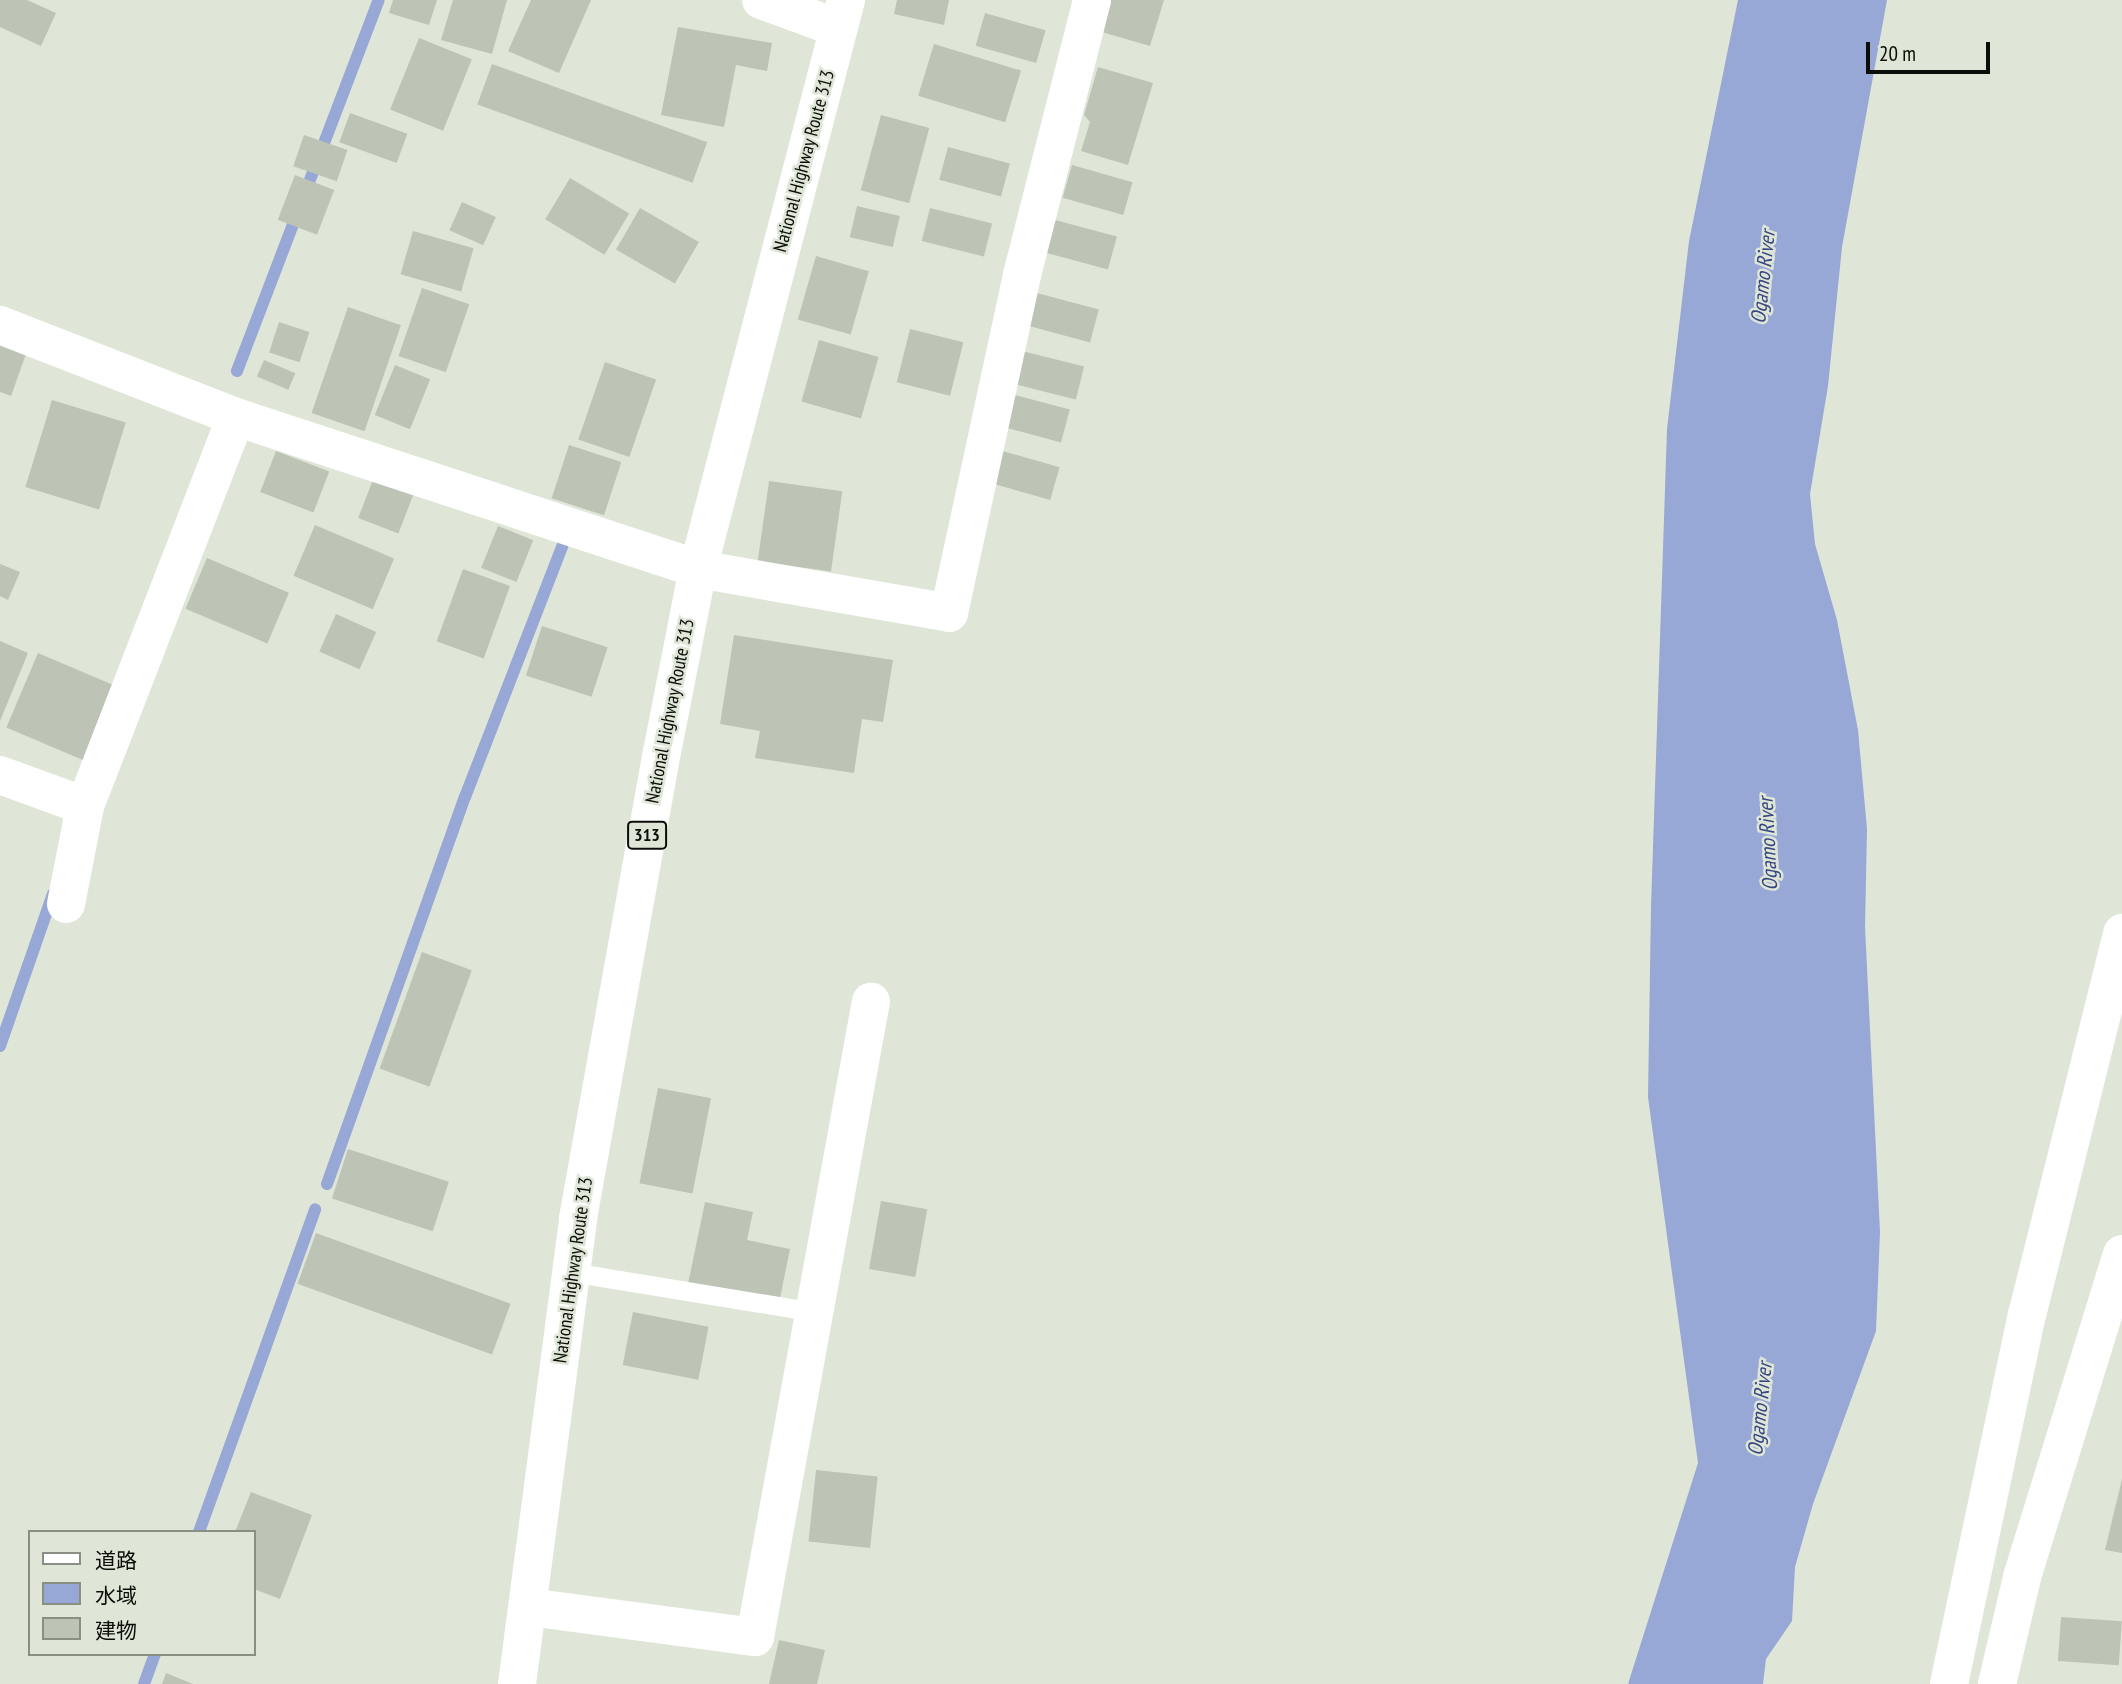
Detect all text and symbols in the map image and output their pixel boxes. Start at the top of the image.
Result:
scale bar [1870,28,1994,72]
text: 20 m [1879,40,1916,67]
street label: National Highway Route 313 [769,67,839,255]
water label: Ogamo River [1746,229,1780,325]
street label: National Highway Route 313 [641,617,699,805]
water label: Ogamo River [1753,797,1783,891]
road number: 313 [626,820,668,850]
street label: National Highway Route 313 [549,1175,597,1365]
water label: Ogamo River [1743,1361,1777,1457]
legend [28,1530,256,1656]
text: 道路 [95,1547,137,1574]
text: 水域 [95,1582,137,1609]
text: 建物 [95,1617,137,1644]

